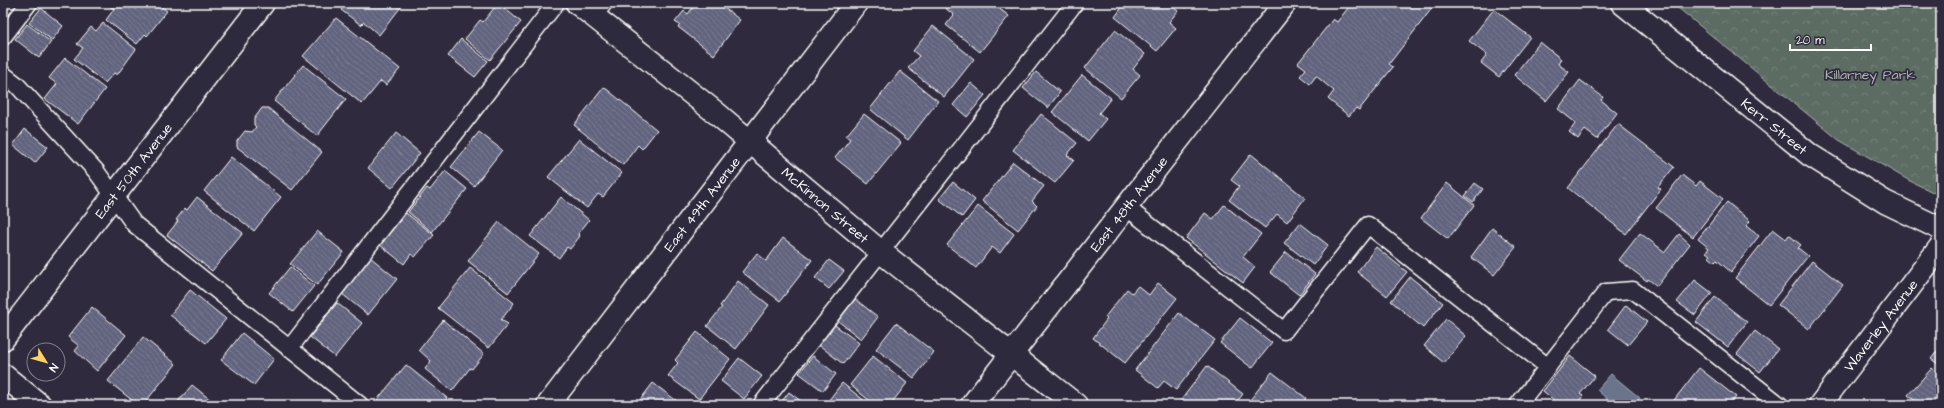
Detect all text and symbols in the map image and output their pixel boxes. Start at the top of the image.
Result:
scale bar [1790,26,1871,52]
text: 20 m [1796,32,1825,49]
park label: Killarney Park [1825,65,1915,85]
street label: Kerr Street [1736,94,1812,160]
street label: East 50th Avenue [91,119,178,223]
street label: East 48th Avenue [1086,152,1173,256]
street label: East 49th Avenue [660,153,746,256]
street label: McKinnon Street [777,163,873,249]
street label: Waverley Avenue [1840,275,1923,376]
north arrow [26,342,66,382]
text: N [45,360,62,375]

